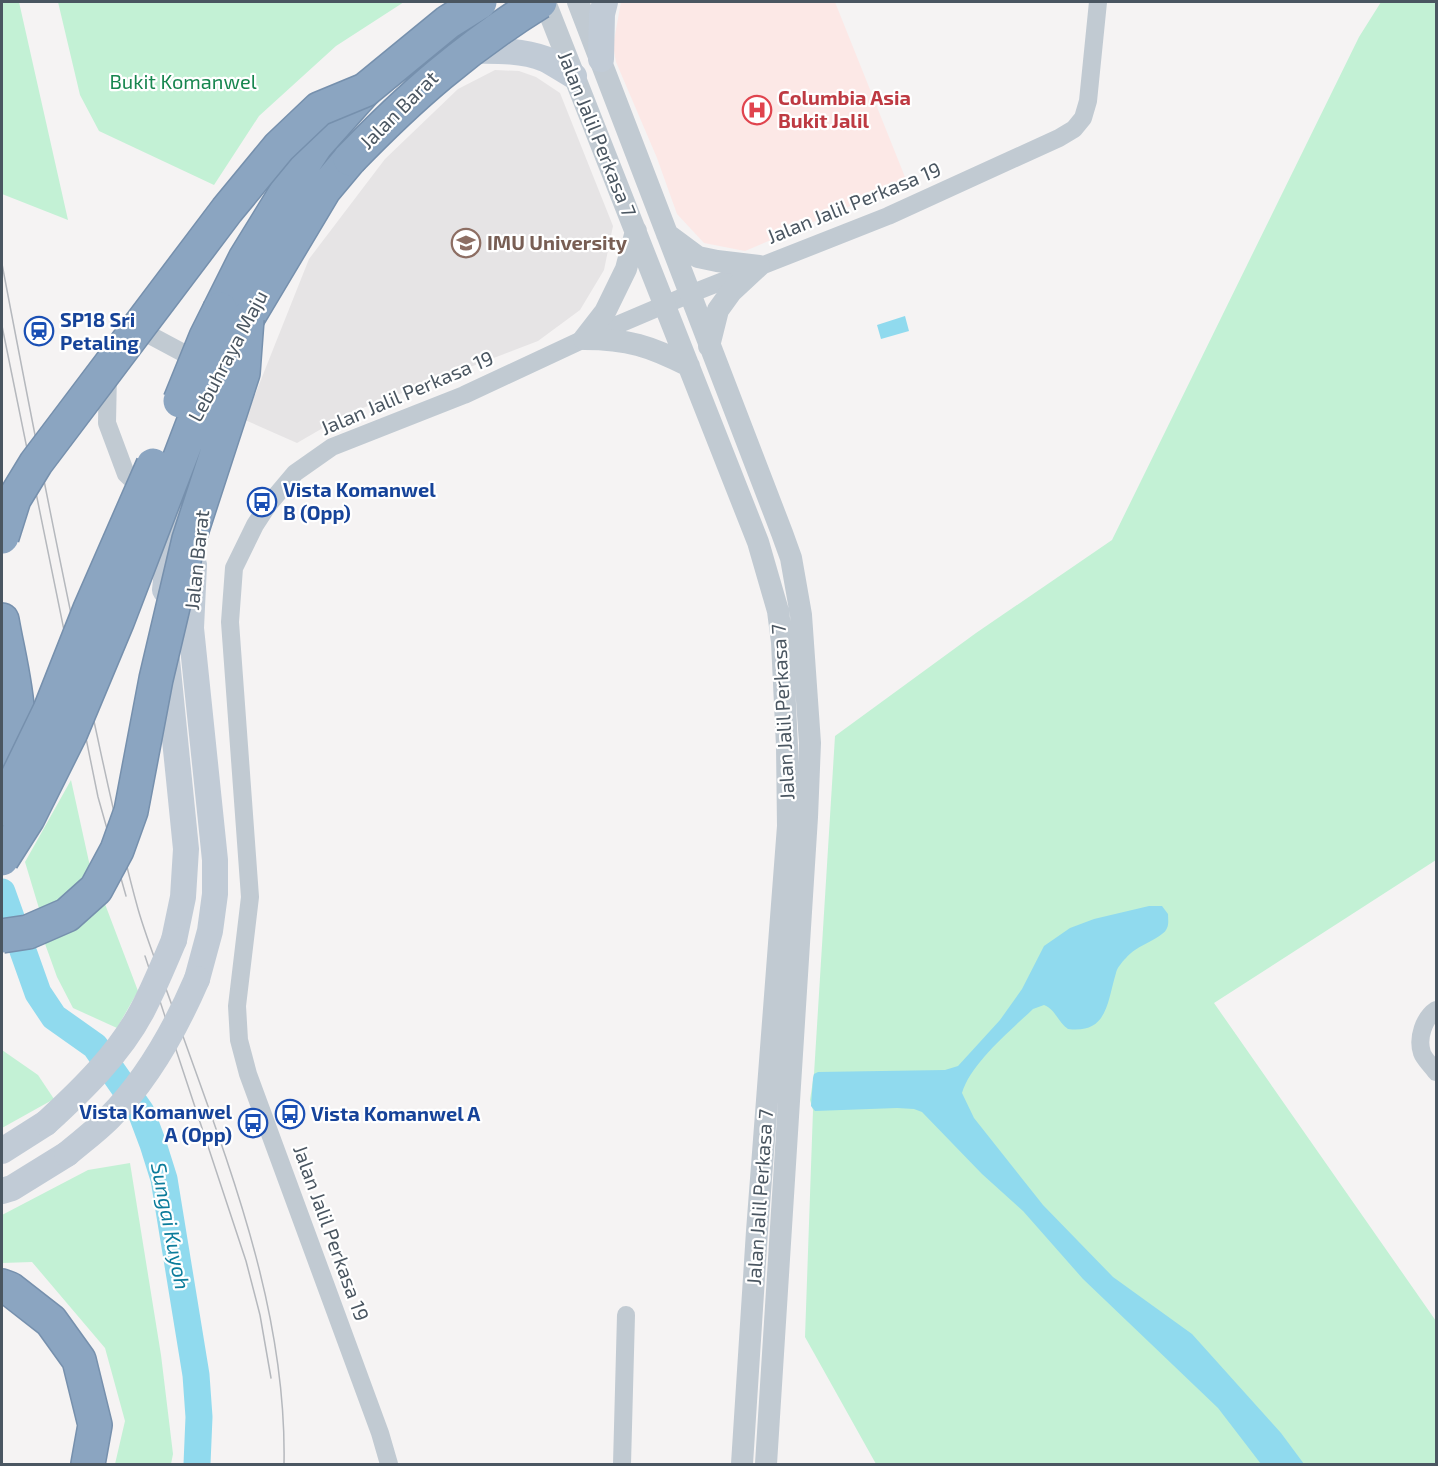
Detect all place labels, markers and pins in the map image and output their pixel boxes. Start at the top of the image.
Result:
place label: Columbia Asia Bukit Jalil [778,85,911,132]
hospital icon: Columbia Asia Bukit Jalil [741,94,773,126]
school or university icon: IMU University [450,227,482,259]
place label: IMU University [487,230,628,255]
place label: SP18 Sri Petaling [60,307,139,354]
station icon: SP18 Sri Petaling [23,315,55,347]
place label: Vista Komanwel B (Opp) [283,477,436,524]
bus stop icon: Vista Komanwel B (Opp) [246,486,278,518]
bus stop icon: Vista Komanwel A [274,1098,306,1130]
place label: Vista Komanwel A (Opp) [79,1099,232,1146]
place label: Vista Komanwel A [311,1101,481,1125]
bus stop icon: Vista Komanwel A (Opp) [237,1107,269,1139]

